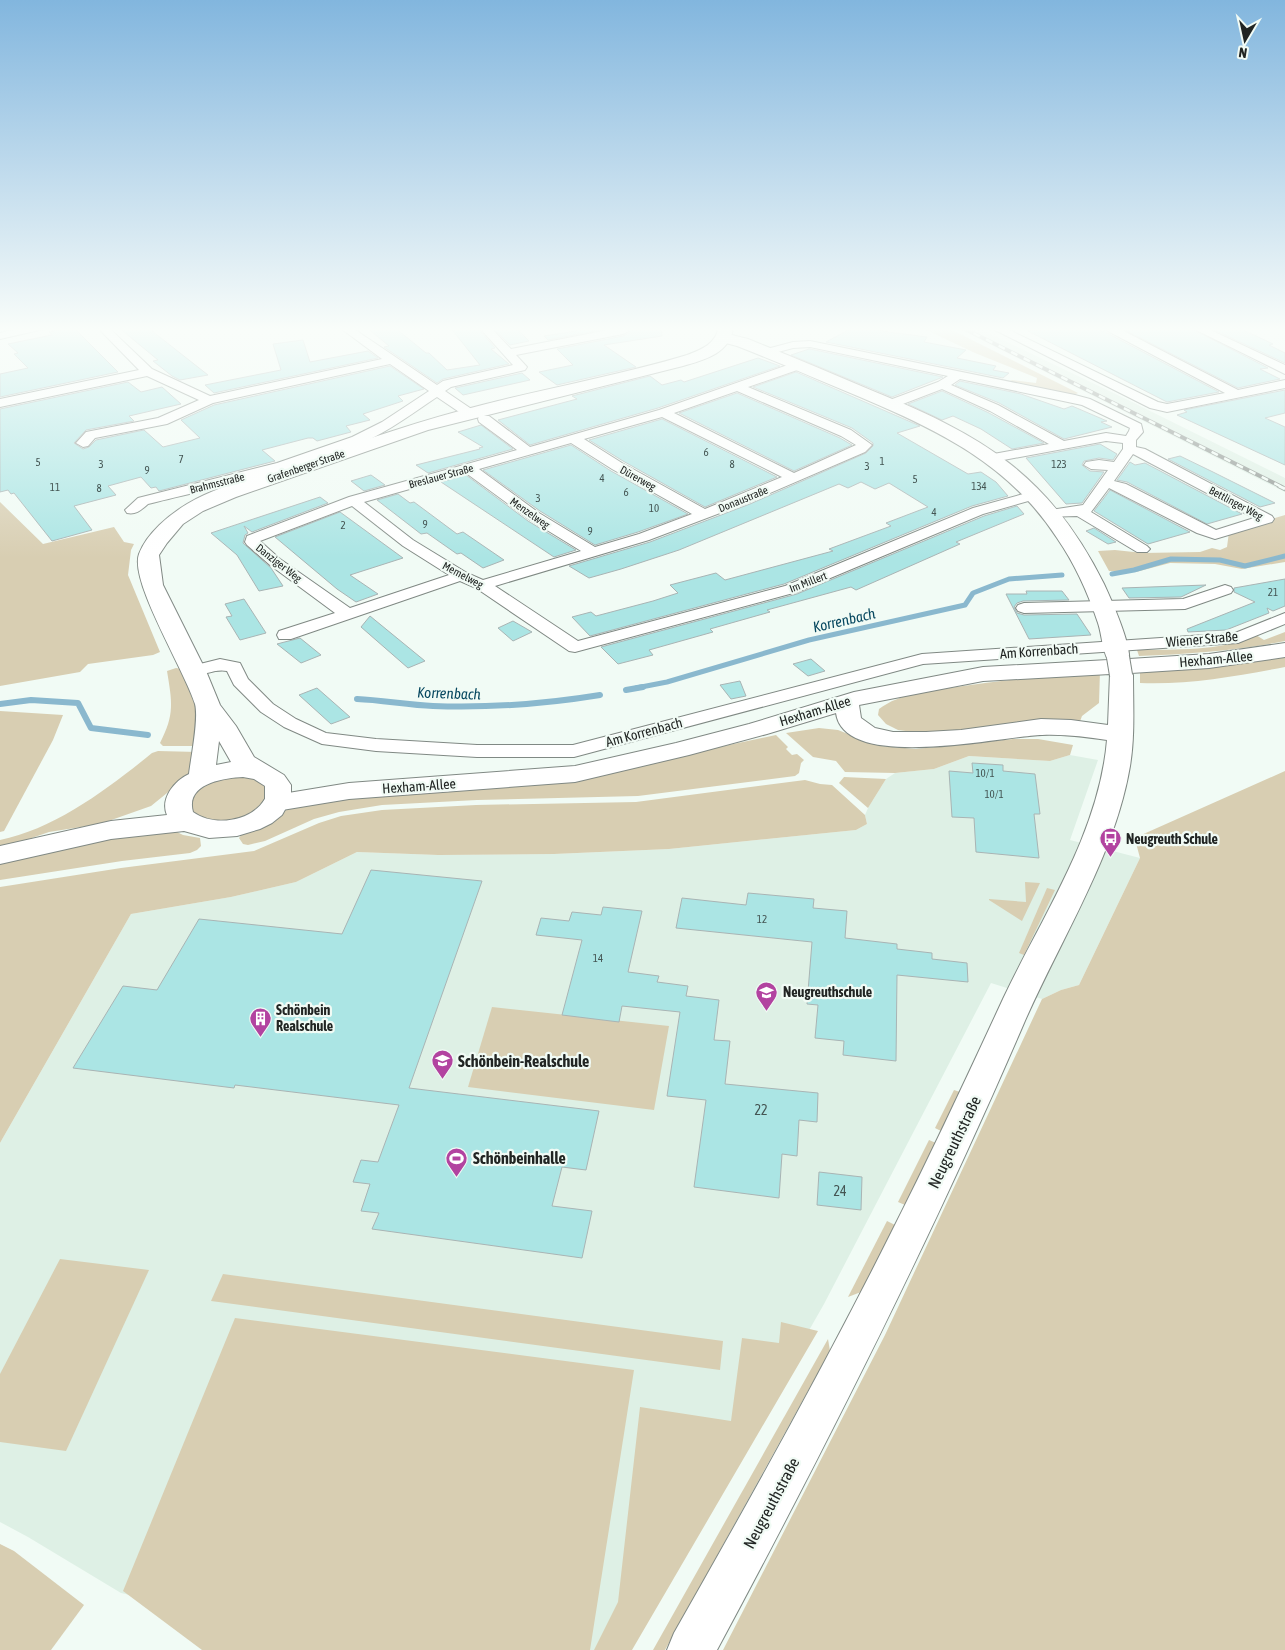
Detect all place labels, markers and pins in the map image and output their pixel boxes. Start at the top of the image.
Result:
bus stop icon: Neugreuth Schule [1098,827,1122,858]
place label: Neugreuth Schule [1126,831,1218,847]
school or university icon: Neugreuthschule [755,980,779,1011]
place label: Neugreuthschule [783,984,872,1000]
place label: Schönbein Realschule [276,1002,333,1034]
building icon: Schönbein Realschule [248,1006,272,1037]
school or university icon: Schönbein-Realschule [430,1049,454,1080]
place label: Schönbein-Realschule [458,1052,589,1070]
sports icon: Schönbeinhalle [445,1146,469,1177]
place label: Schönbeinhalle [473,1149,566,1167]

